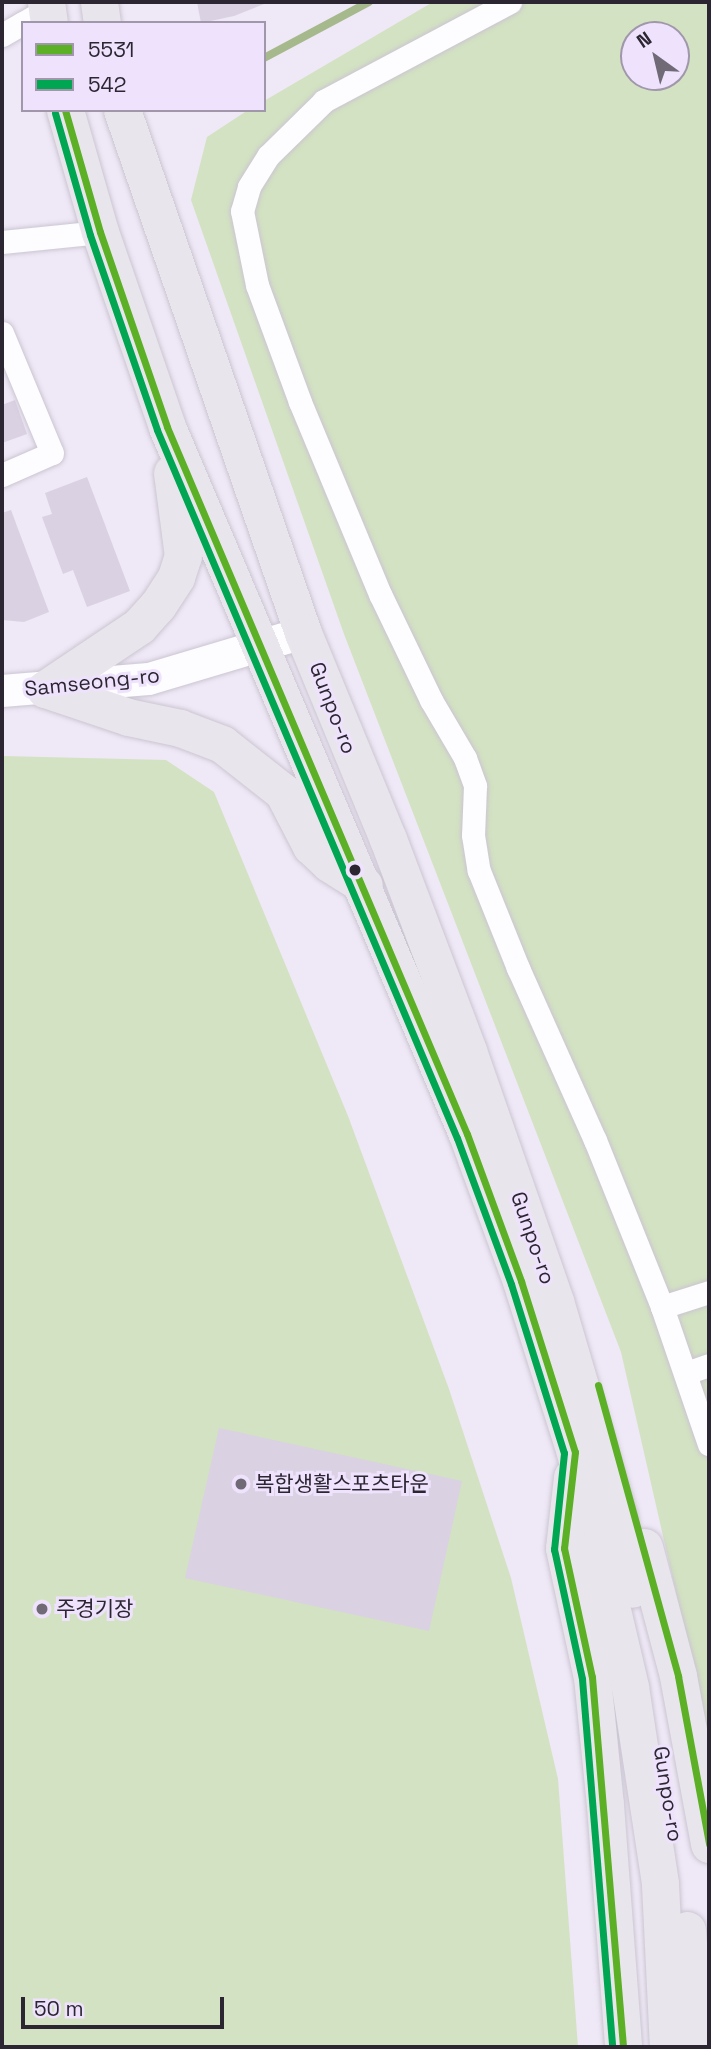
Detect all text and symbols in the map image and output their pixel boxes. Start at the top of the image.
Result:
legend [21,21,266,112]
north arrow [620,21,690,91]
text: N [632,26,656,54]
text: 5531 [88,36,134,63]
text: 542 [88,71,126,98]
street label: Gunpo-ro [304,659,362,757]
street label: Samseong-ro [23,662,161,702]
unlabelled marker [348,863,362,877]
street label: Gunpo-ro [505,1188,561,1288]
place label: 복합생활스포츠타운 [255,1471,429,1497]
marker: 복합생활스포츠타운 [233,1476,249,1492]
place label: 주경기장 [56,1596,133,1622]
marker: 주경기장 [34,1601,50,1617]
street label: Gunpo-ro [648,1745,688,1843]
scale bar [24,1982,228,2026]
text: 50 m [34,1995,84,2022]

